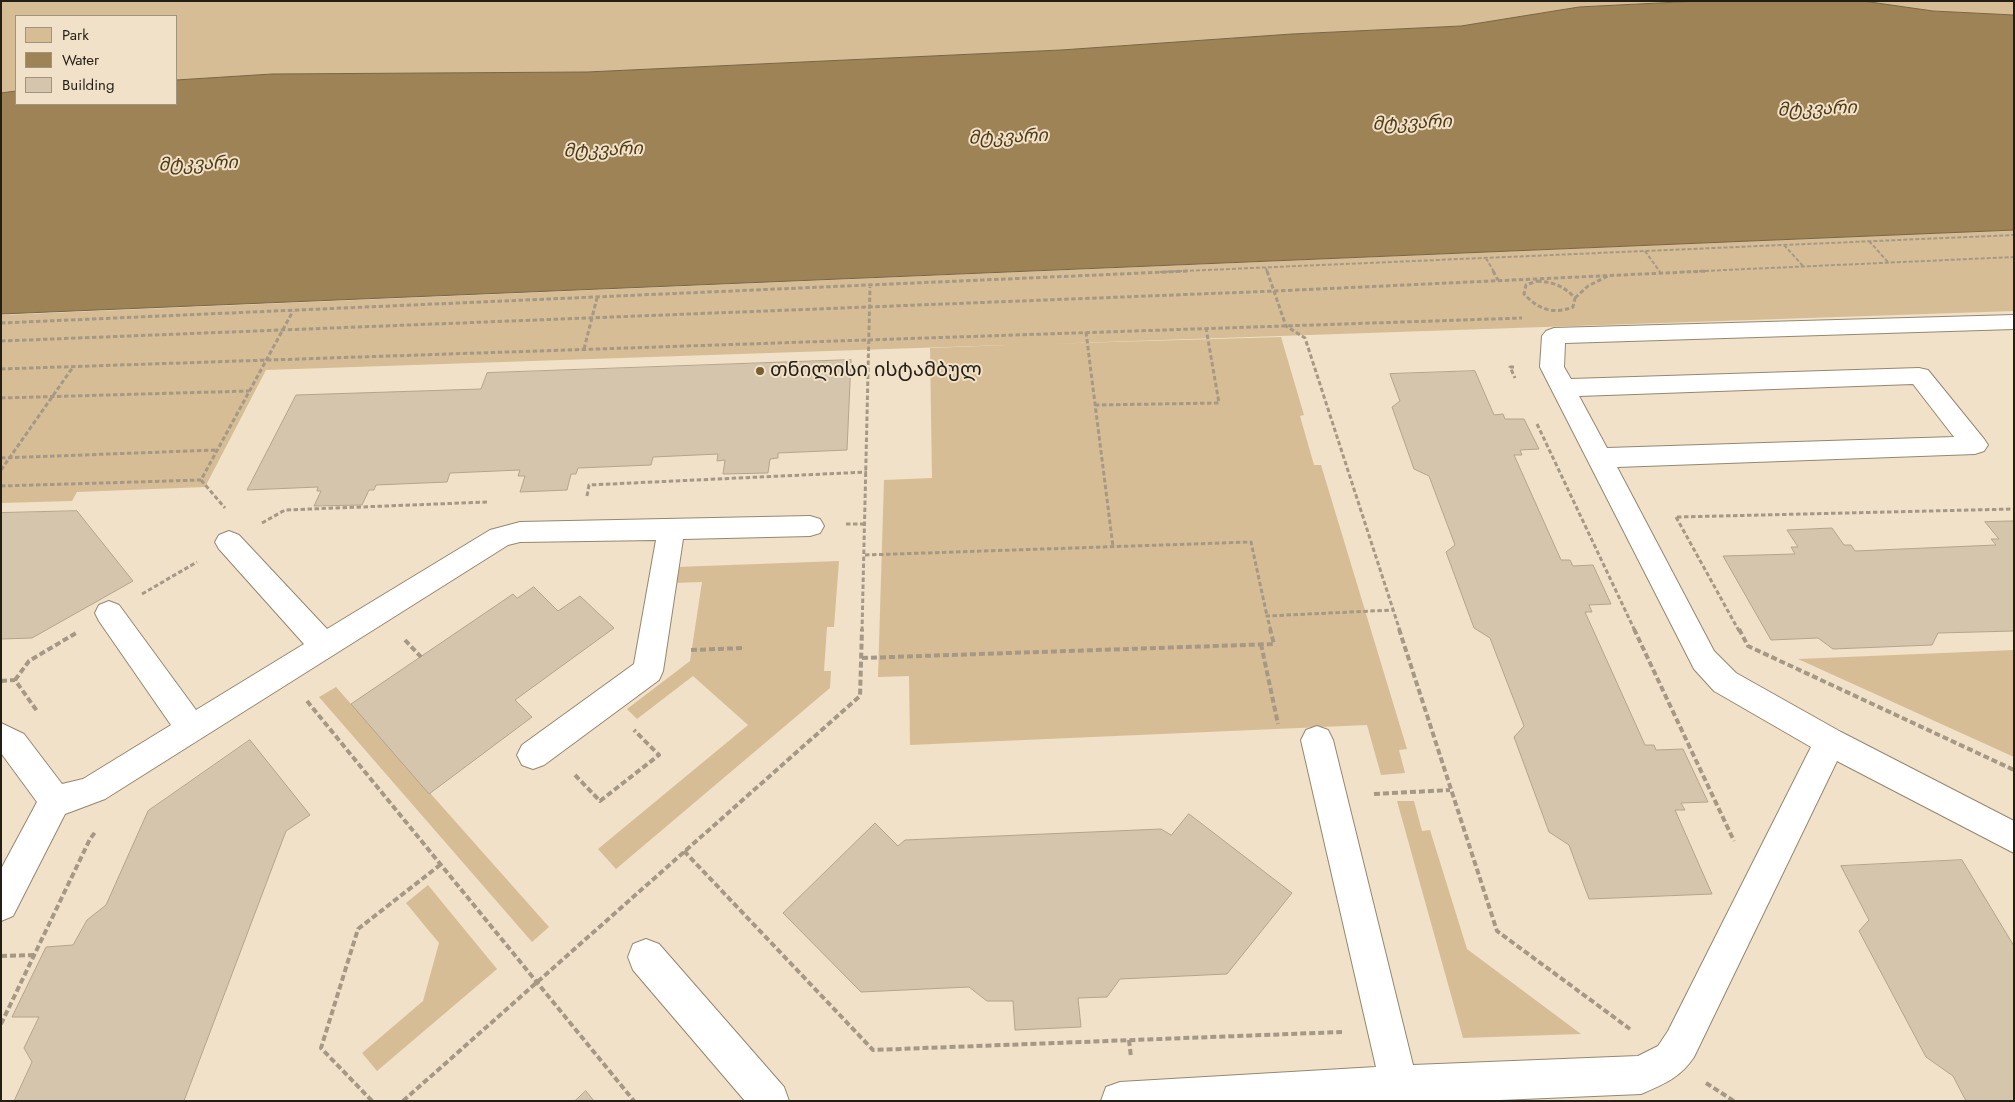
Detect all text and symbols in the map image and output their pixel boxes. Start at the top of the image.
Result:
legend [15,15,178,105]
text: Park [62,24,89,46]
text: Water [62,49,99,71]
text: Building [62,74,114,96]
water label: მტკვარი [1777,98,1857,122]
water label: მტკვარი [1372,112,1452,136]
water label: მტკვარი [968,126,1048,150]
water label: მტკვარი [563,139,643,163]
water label: მტკვარი [158,153,238,177]
place label: თნილისი ისტამბულ [770,359,982,383]
marker: თნილისი ისტამბულ [754,365,766,377]

